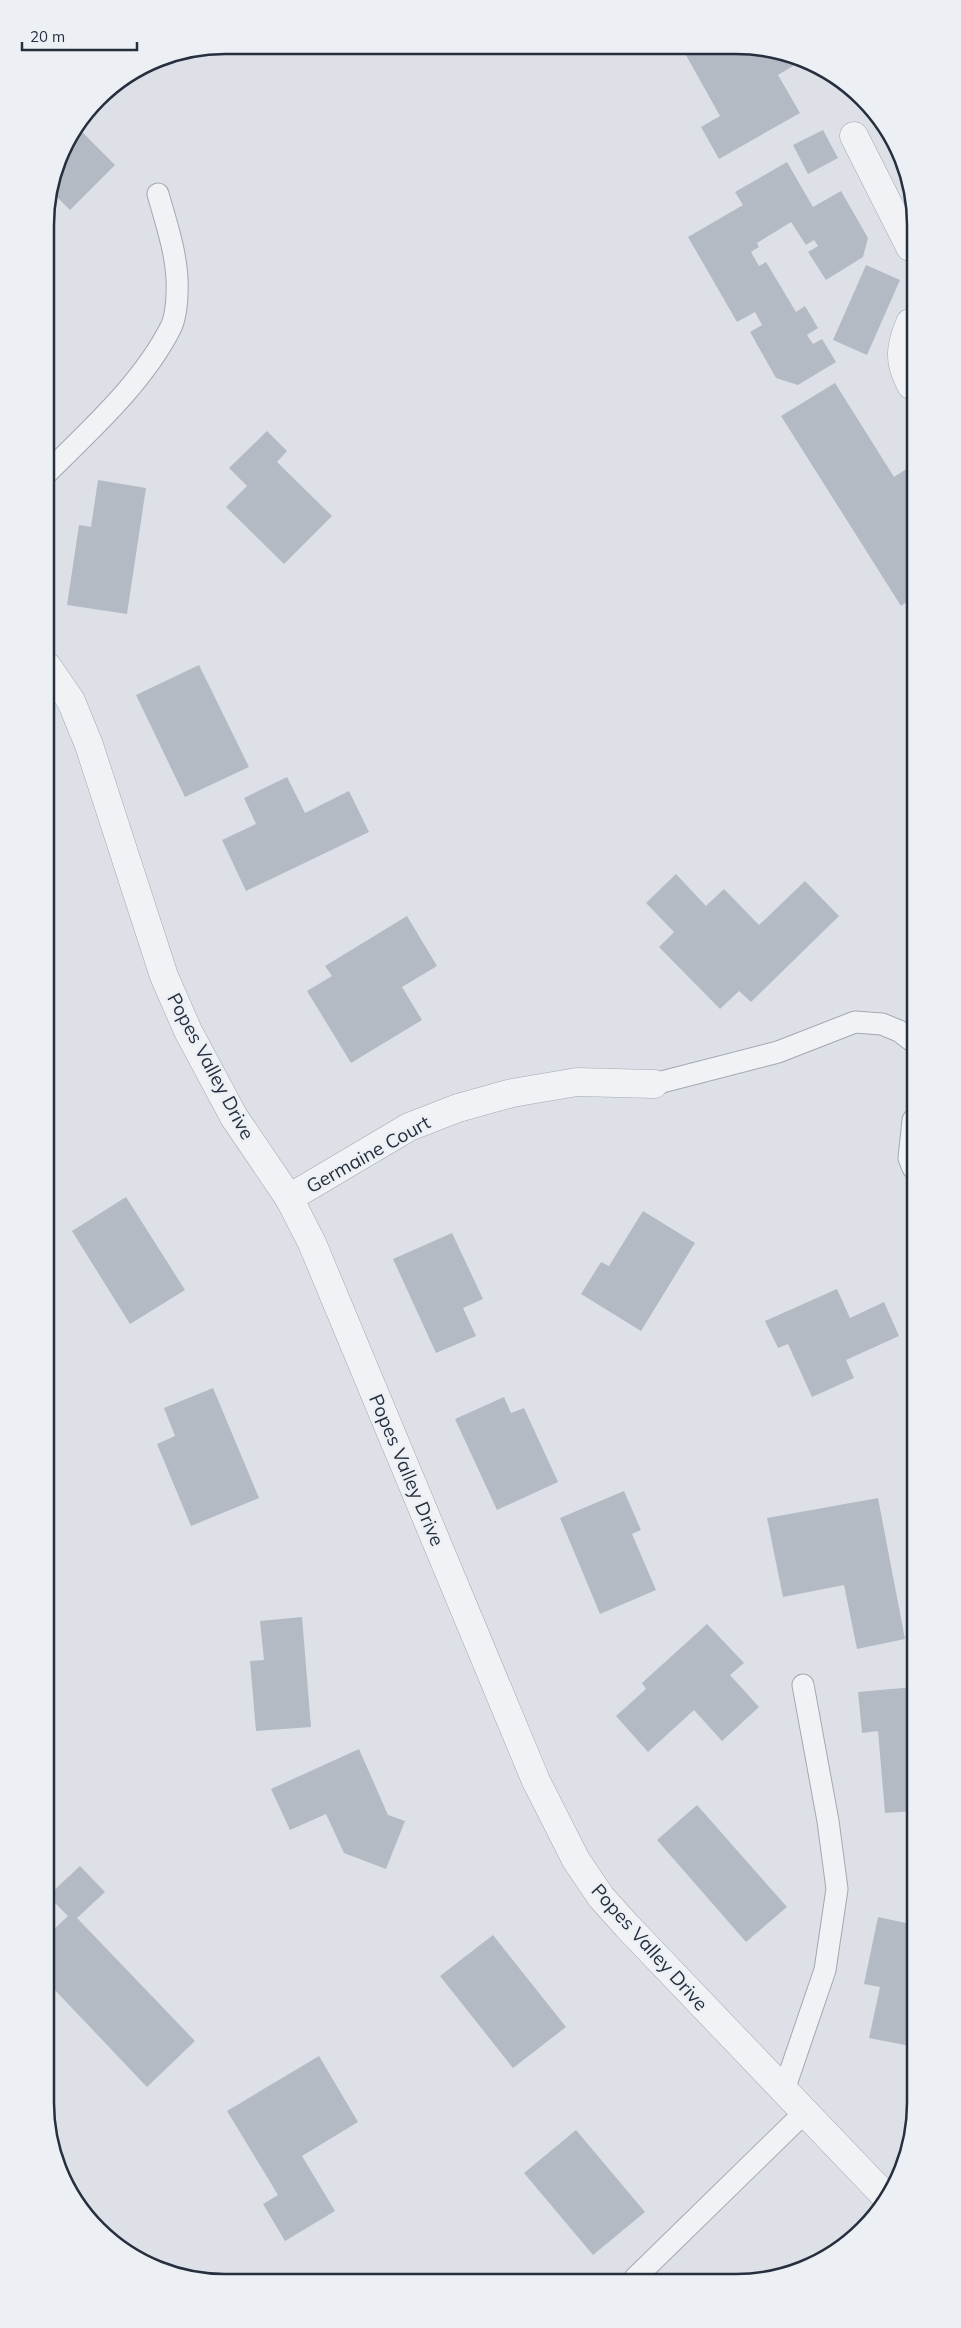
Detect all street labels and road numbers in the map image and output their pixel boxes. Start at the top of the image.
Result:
street label: Popes Valley Drive [162,989,260,1143]
street label: Germaine Court [302,1110,435,1198]
street label: Popes Valley Drive [364,1390,450,1550]
street label: Popes Valley Drive [587,1879,713,2015]

